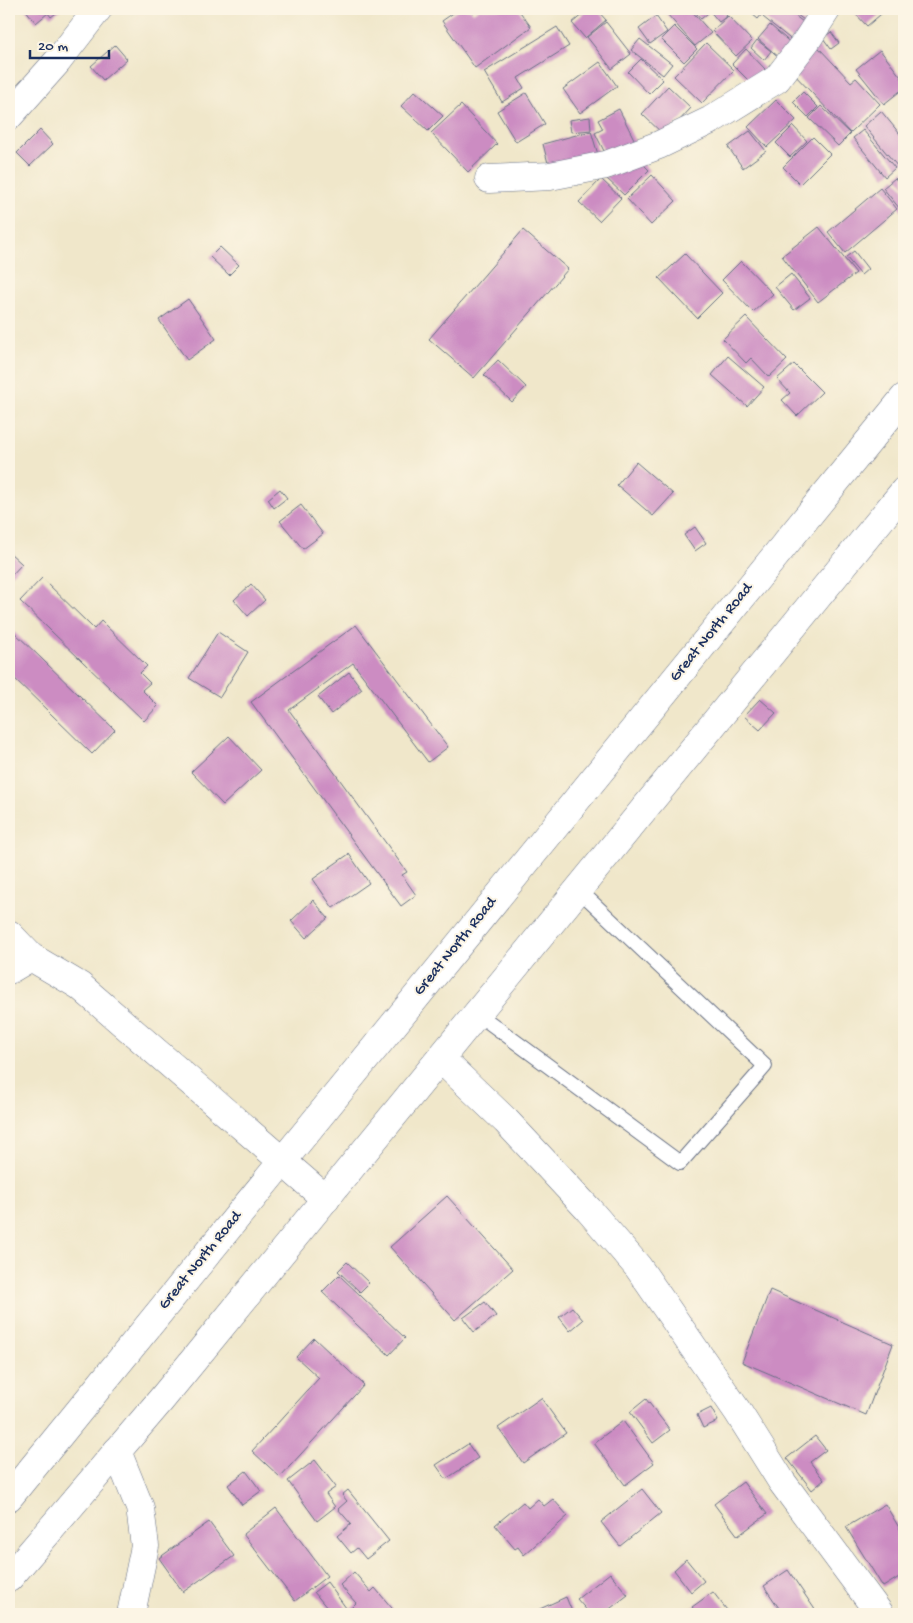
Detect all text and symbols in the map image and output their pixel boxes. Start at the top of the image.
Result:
scale bar [30,28,109,60]
text: 20 m [38,38,68,56]
street label: Great North Road [666,579,759,686]
street label: Great North Road [410,893,503,1000]
street label: Great North Road [155,1207,248,1314]

